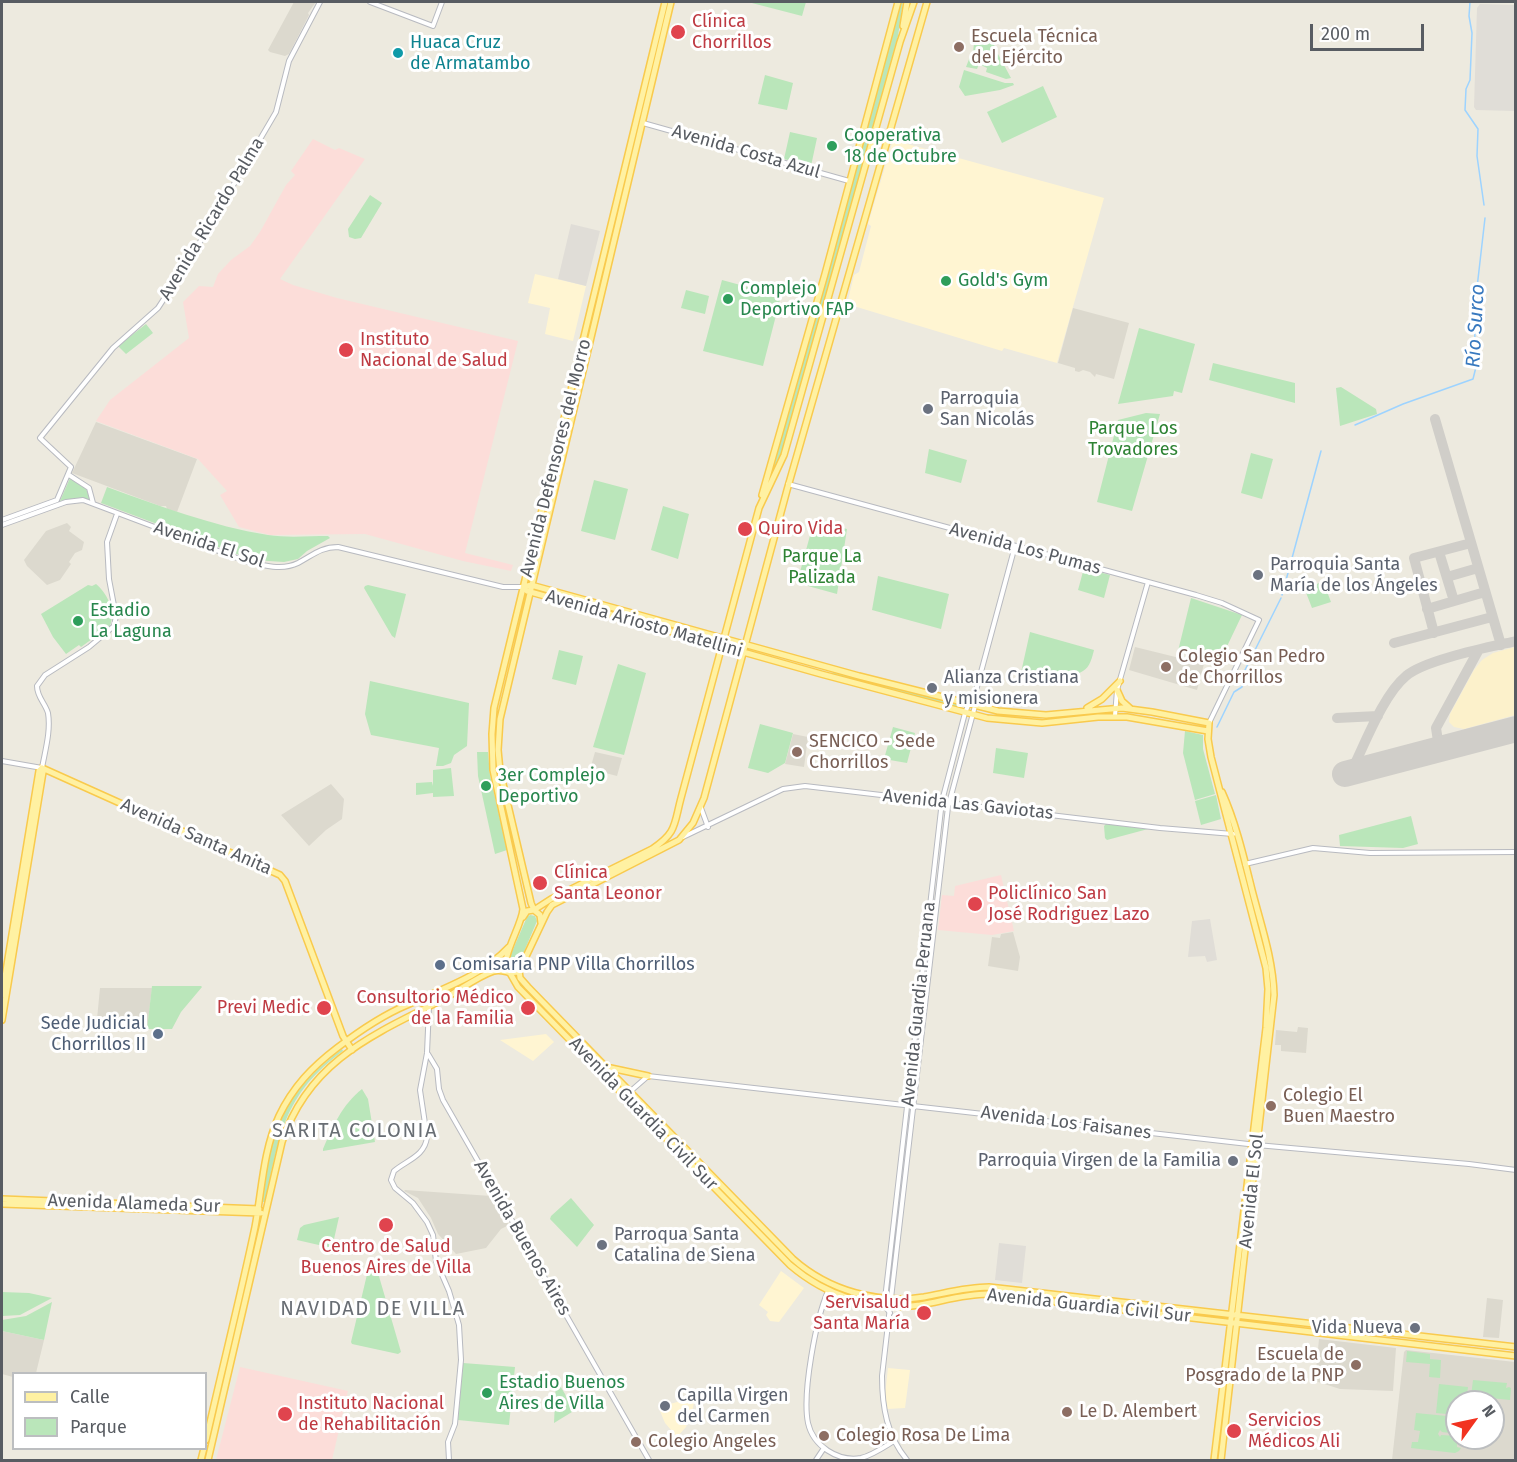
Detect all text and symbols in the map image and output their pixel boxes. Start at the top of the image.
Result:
place label: Clínica Chorrillos [692,11,771,54]
scale bar [1313,12,1427,50]
marker: Clínica Chorrillos [669,23,687,41]
text: 200 m [1321,23,1370,45]
place label: Escuela Técnica del Ejército [971,26,1098,68]
place label: Huaca Cruz de Armatambo [410,32,531,74]
marker: Escuela Técnica del Ejército [952,40,966,54]
marker: Huaca Cruz de Armatambo [391,46,405,60]
street label: Avenida Costa Azul [669,121,823,183]
place label: Cooperativa 18 de Octubre [844,125,957,168]
street label: Avenida Ricardo Palma [155,134,269,304]
marker: Cooperativa 18 de Octubre [825,139,839,153]
place label: Gold's Gym [958,270,1048,292]
marker: Gold's Gym [939,274,953,288]
place label: Complejo Deportivo FAP [740,278,854,320]
water label: Río Surco [1462,283,1490,369]
marker: Complejo Deportivo FAP [721,292,735,306]
place label: Instituto Nacional de Salud [360,329,508,372]
street label: Avenida Defensores del Morro [516,337,596,579]
marker: Instituto Nacional de Salud [337,341,355,359]
place label: Parroquia San Nicolás [940,388,1034,430]
marker: Parroquia San Nicolás [921,402,935,416]
park label: Parque Los Trovadores [1088,418,1178,460]
street label: Avenida El Sol [151,517,267,573]
place label: Quiro Vida [758,518,843,540]
street label: Avenida Los Pumas [947,518,1103,580]
marker: Quiro Vida [736,520,754,538]
park label: Parque La Palizada [782,546,862,588]
place label: Parroquia Santa María de los Ángeles [1270,554,1438,596]
marker: Parroquia Santa María de los Ángeles [1251,568,1265,582]
street label: Avenida Ariosto Matellini [543,586,745,662]
place label: Estadio La Laguna [90,600,172,642]
marker: Estadio La Laguna [71,614,85,628]
place label: Colegio San Pedro de Chorrillos [1178,646,1325,688]
marker: Colegio San Pedro de Chorrillos [1159,660,1173,674]
place label: Alianza Cristiana y misionera [944,667,1079,710]
marker: Alianza Cristiana y misionera [925,681,939,695]
place label: SENCICO - Sede Chorrillos [809,731,935,774]
marker: SENCICO - Sede Chorrillos [790,745,804,759]
place label: 3er Complejo Deportivo [498,765,605,808]
marker: 3er Complejo Deportivo [479,779,493,793]
street label: Avenida Las Gaviotas [882,785,1054,825]
street label: Avenida Santa Anita [117,794,275,880]
place label: Clínica Santa Leonor [554,862,662,904]
marker: Clínica Santa Leonor [531,874,549,892]
place label: Policlínico San José Rodriguez Lazo [988,883,1150,926]
marker: Policlínico San José Rodriguez Lazo [966,895,984,913]
street label: Avenida Guardia Peruana [898,901,940,1107]
place label: Comisaría PNP Villa Chorrillos [452,954,695,976]
marker: Comisaría PNP Villa Chorrillos [433,958,447,972]
place label: Consultorio Médico de la Familia [357,987,514,1030]
place label: Previ Medic [217,997,310,1019]
marker: Previ Medic [315,999,333,1017]
marker: Consultorio Médico de la Familia [519,999,537,1017]
place label: Sede Judicial Chorrillos II [41,1013,146,1056]
marker: Sede Judicial Chorrillos II [151,1027,165,1041]
street label: Avenida Guardia Civil Sur [564,1033,722,1195]
place label: Colegio El Buen Maestro [1283,1085,1395,1128]
marker: Colegio El Buen Maestro [1264,1099,1278,1113]
street label: Avenida Los Faisanes [980,1102,1152,1144]
district label: SARITA COLONIA [272,1119,438,1143]
street label: Avenida El Sol [1235,1133,1269,1249]
place label: Parroquia Virgen de la Familia [978,1150,1221,1172]
marker: Parroquia Virgen de la Familia [1226,1154,1240,1168]
street label: Avenida Buenos Aires [469,1157,575,1319]
street label: Avenida Alameda Sur [47,1190,221,1218]
marker: Centro de Salud Buenos Aires de Villa [377,1216,395,1234]
place label: Parroqua Santa Catalina de Siena [614,1224,756,1266]
place label: Centro de Salud Buenos Aires de Villa [301,1236,471,1278]
marker: Parroqua Santa Catalina de Siena [595,1238,609,1252]
street label: Avenida Guardia Civil Sur [986,1285,1192,1327]
place label: Servisalud Santa María [813,1292,910,1334]
district label: NAVIDAD DE VILLA [280,1297,466,1321]
marker: Servisalud Santa María [915,1304,933,1322]
place label: Vida Nueva [1312,1317,1403,1339]
marker: Vida Nueva [1408,1321,1422,1335]
place label: Escuela de Posgrado de la PNP [1185,1344,1344,1386]
marker: Escuela de Posgrado de la PNP [1349,1358,1363,1372]
legend [12,1372,207,1450]
place label: Estadio Buenos Aires de Villa [499,1372,625,1414]
place label: Capilla Virgen del Carmen [677,1385,789,1428]
text: Calle [70,1386,110,1408]
marker: Estadio Buenos Aires de Villa [480,1386,494,1400]
north arrow [1445,1390,1505,1450]
place label: Instituto Nacional de Rehabilitación [298,1393,444,1436]
marker: Capilla Virgen del Carmen [658,1399,672,1413]
place label: Le D. Alembert [1079,1401,1197,1423]
text: N [1478,1401,1500,1421]
marker: Instituto Nacional de Rehabilitación [276,1405,294,1423]
marker: Le D. Alembert [1060,1405,1074,1419]
place label: Servicios Médicos Ali [1248,1410,1340,1452]
text: Parque [70,1416,127,1438]
marker: Servicios Médicos Ali [1225,1422,1243,1440]
place label: Colegio Rosa De Lima [836,1425,1010,1447]
marker: Colegio Rosa De Lima [817,1429,831,1443]
place label: Colegio Angeles [648,1431,776,1453]
marker: Colegio Angeles [629,1435,643,1449]

